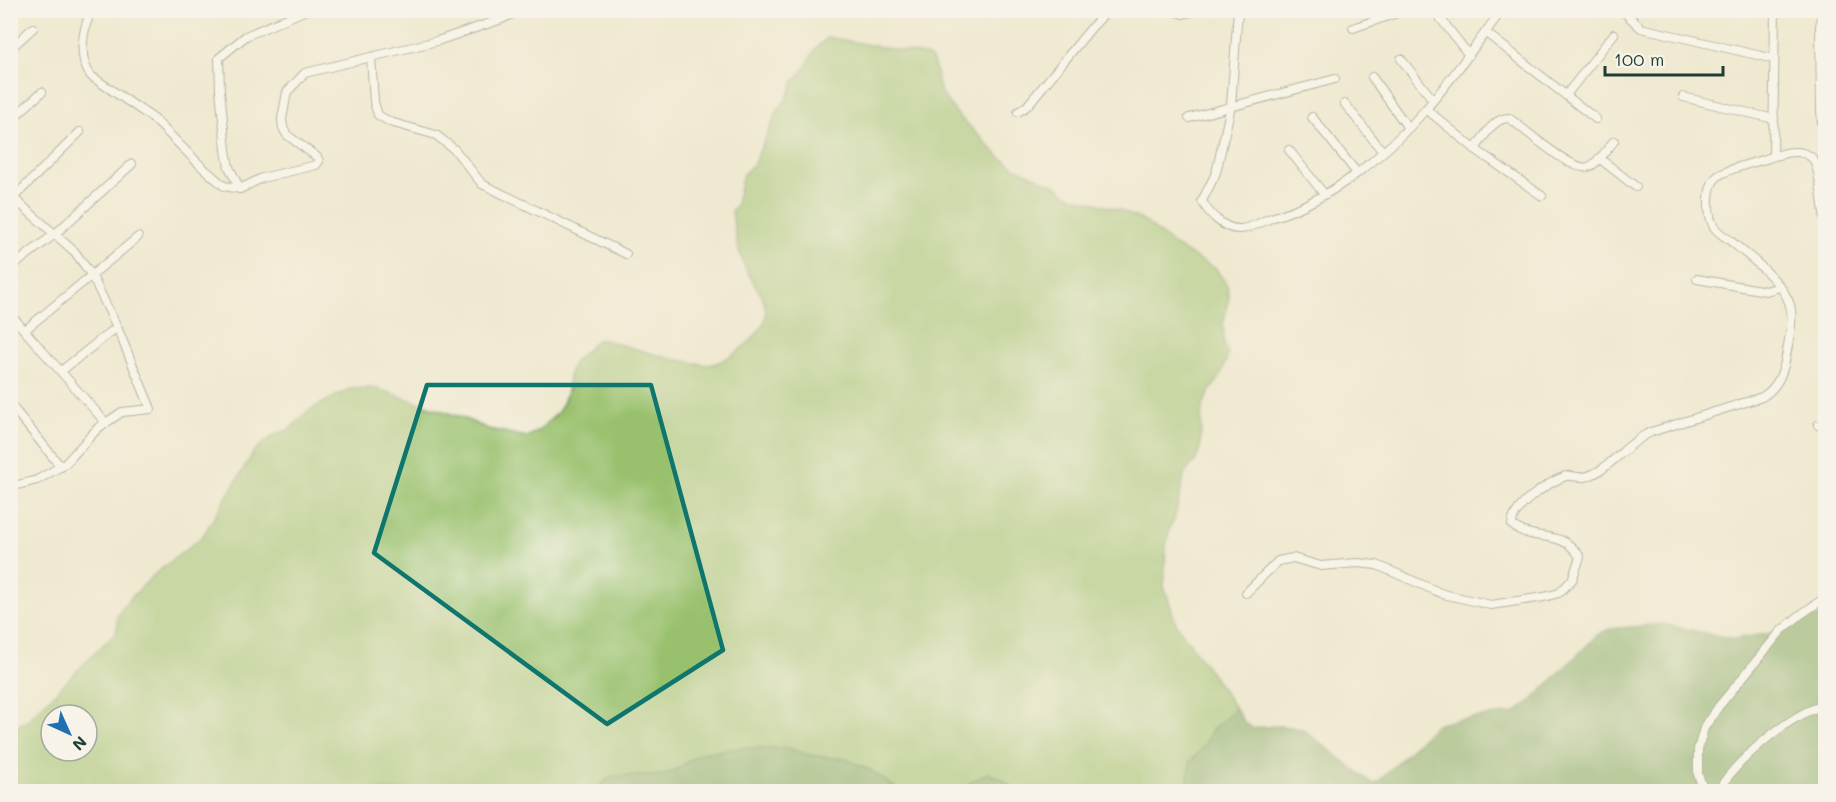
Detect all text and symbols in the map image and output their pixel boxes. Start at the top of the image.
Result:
scale bar [1605,39,1724,77]
text: 100 m [1614,47,1664,71]
north arrow [39,703,99,763]
text: N [68,732,92,756]

